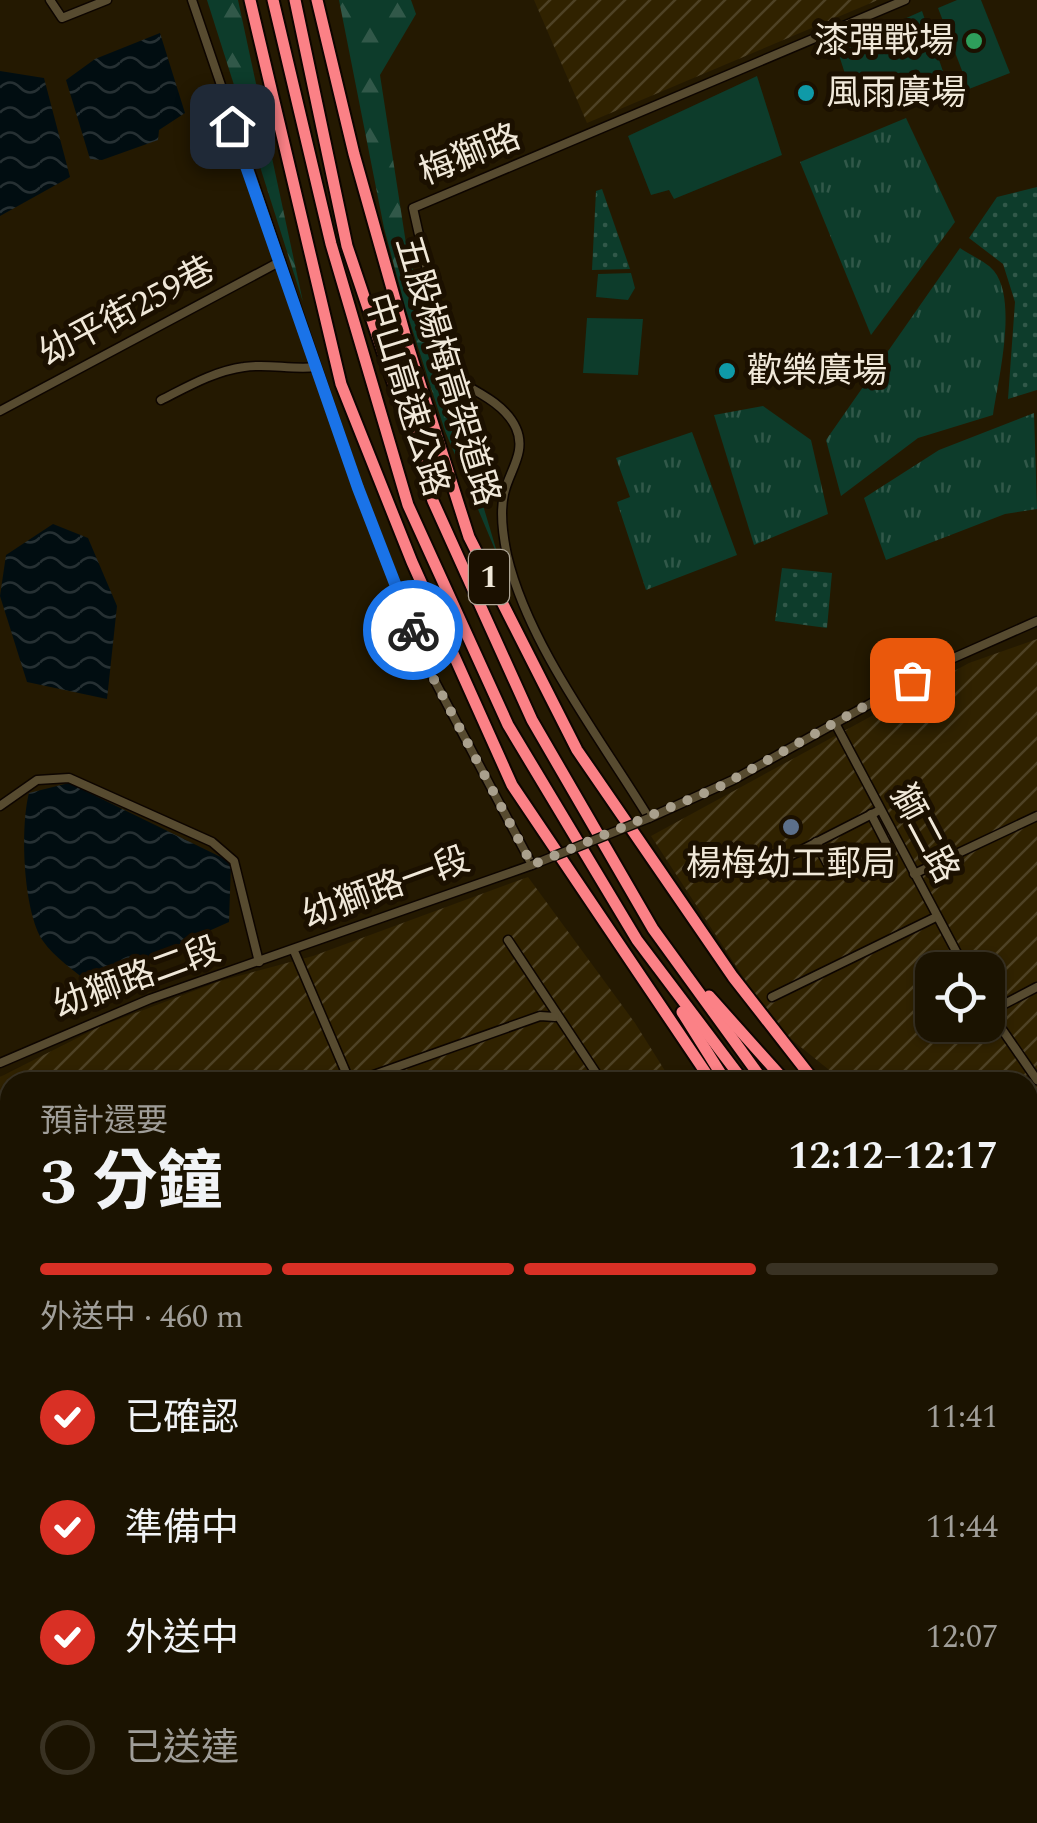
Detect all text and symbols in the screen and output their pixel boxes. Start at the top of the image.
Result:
place label: 漆彈戰場 [814,15,954,68]
marker: 漆彈戰場 [963,30,985,52]
place label: 風雨廣場 [826,67,966,120]
marker: 風雨廣場 [795,82,817,104]
pin [190,84,275,169]
icon: home [205,99,260,154]
street label: 梅獅路 [411,111,529,199]
street label: 五股楊梅高架道路 [381,229,513,513]
street label: 幼平街259巷 [30,243,224,381]
street label: 中山高速公路 [350,287,462,503]
place label: 歡樂廣場 [747,345,887,398]
marker: 歡樂廣場 [716,360,738,382]
road number: 1 [469,550,509,604]
courier [363,580,463,680]
icon: bike [386,603,441,658]
pin [870,638,955,723]
icon: bag [885,653,940,708]
street label: 獅二路 [876,775,972,893]
marker: 楊梅幼工郵局 [780,816,802,838]
street label: 幼獅路一段 [295,833,477,943]
place label: 楊梅幼工郵局 [686,838,896,891]
street label: 幼獅路二段 [46,923,228,1033]
map controls [915,952,1005,1042]
button: locate [915,952,1005,1042]
text: 預計還要 [40,1097,168,1146]
text: 12:12–12:17 [788,1128,998,1186]
text: 3 分鐘 [40,1134,223,1233]
text: 外送中 · 460 m [40,1293,244,1342]
icon: check [40,1390,95,1445]
text: 已確認 [125,1390,239,1448]
text: 11:41 [926,1393,998,1442]
icon: check [40,1500,95,1555]
text: 準備中 [125,1500,239,1558]
text: 11:44 [926,1503,998,1552]
icon: check [40,1610,95,1665]
text: 外送中 [125,1610,239,1668]
text: 12:07 [926,1613,998,1662]
text: 已送達 [125,1720,239,1778]

